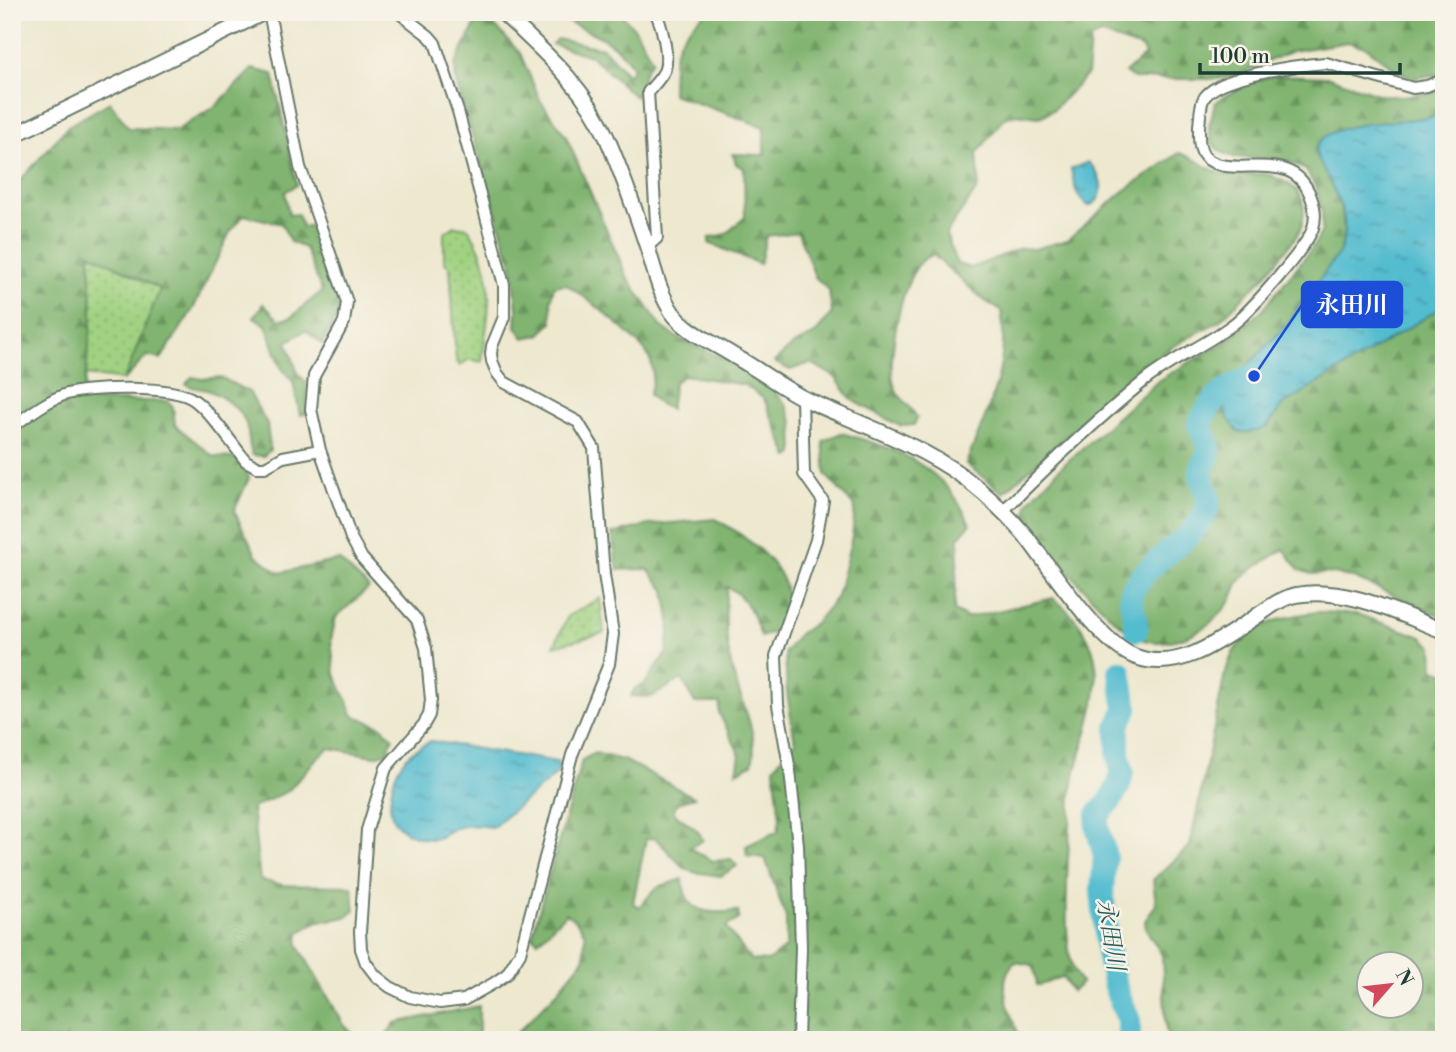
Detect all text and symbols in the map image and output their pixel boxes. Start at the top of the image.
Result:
scale bar [1200,32,1400,76]
text: 100 m [1211,44,1270,70]
callout: 永田川 [1302,282,1402,327]
text: 永田川 [1316,291,1388,321]
water label: 永田川 [1090,897,1131,976]
north arrow [1354,950,1424,1020]
text: N [1390,965,1418,990]

